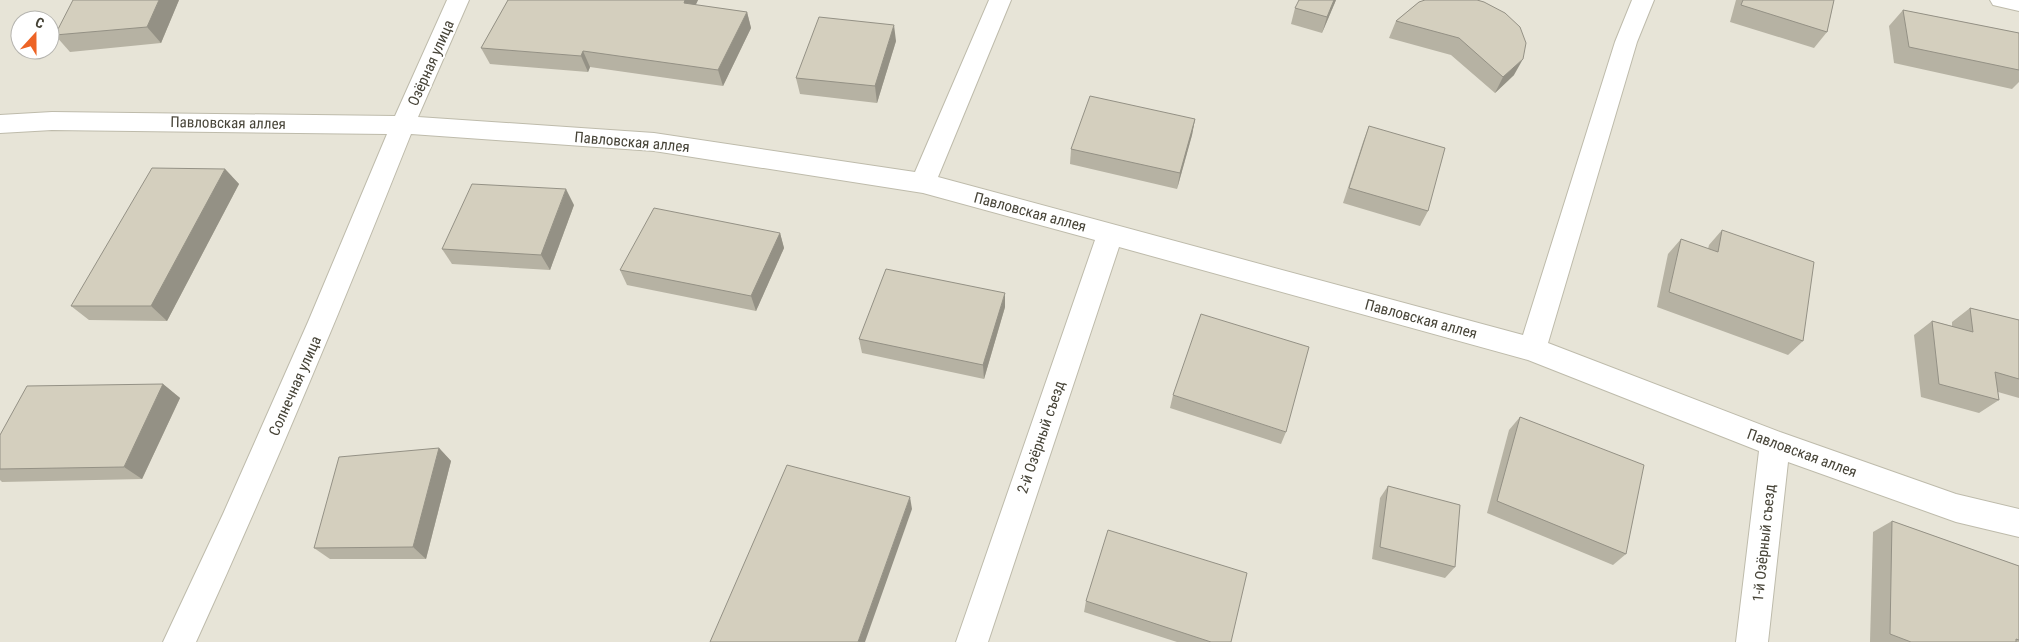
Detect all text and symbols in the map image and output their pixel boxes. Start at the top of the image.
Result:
north arrow [10,10,60,60]
text: С [33,14,46,32]
street label: Озёрная улица [404,17,458,109]
street label: Павловская аллея [170,113,286,133]
street label: Павловская аллея [574,128,690,156]
street label: Павловская аллея [972,188,1088,236]
street label: Павловская аллея [1363,295,1479,343]
street label: Солнечная улица [265,333,325,439]
street label: 2-й Озёрный съезд [1013,378,1069,496]
street label: Павловская аллея [1745,425,1859,481]
street label: 1-й Озёрный съезд [1749,483,1779,603]

